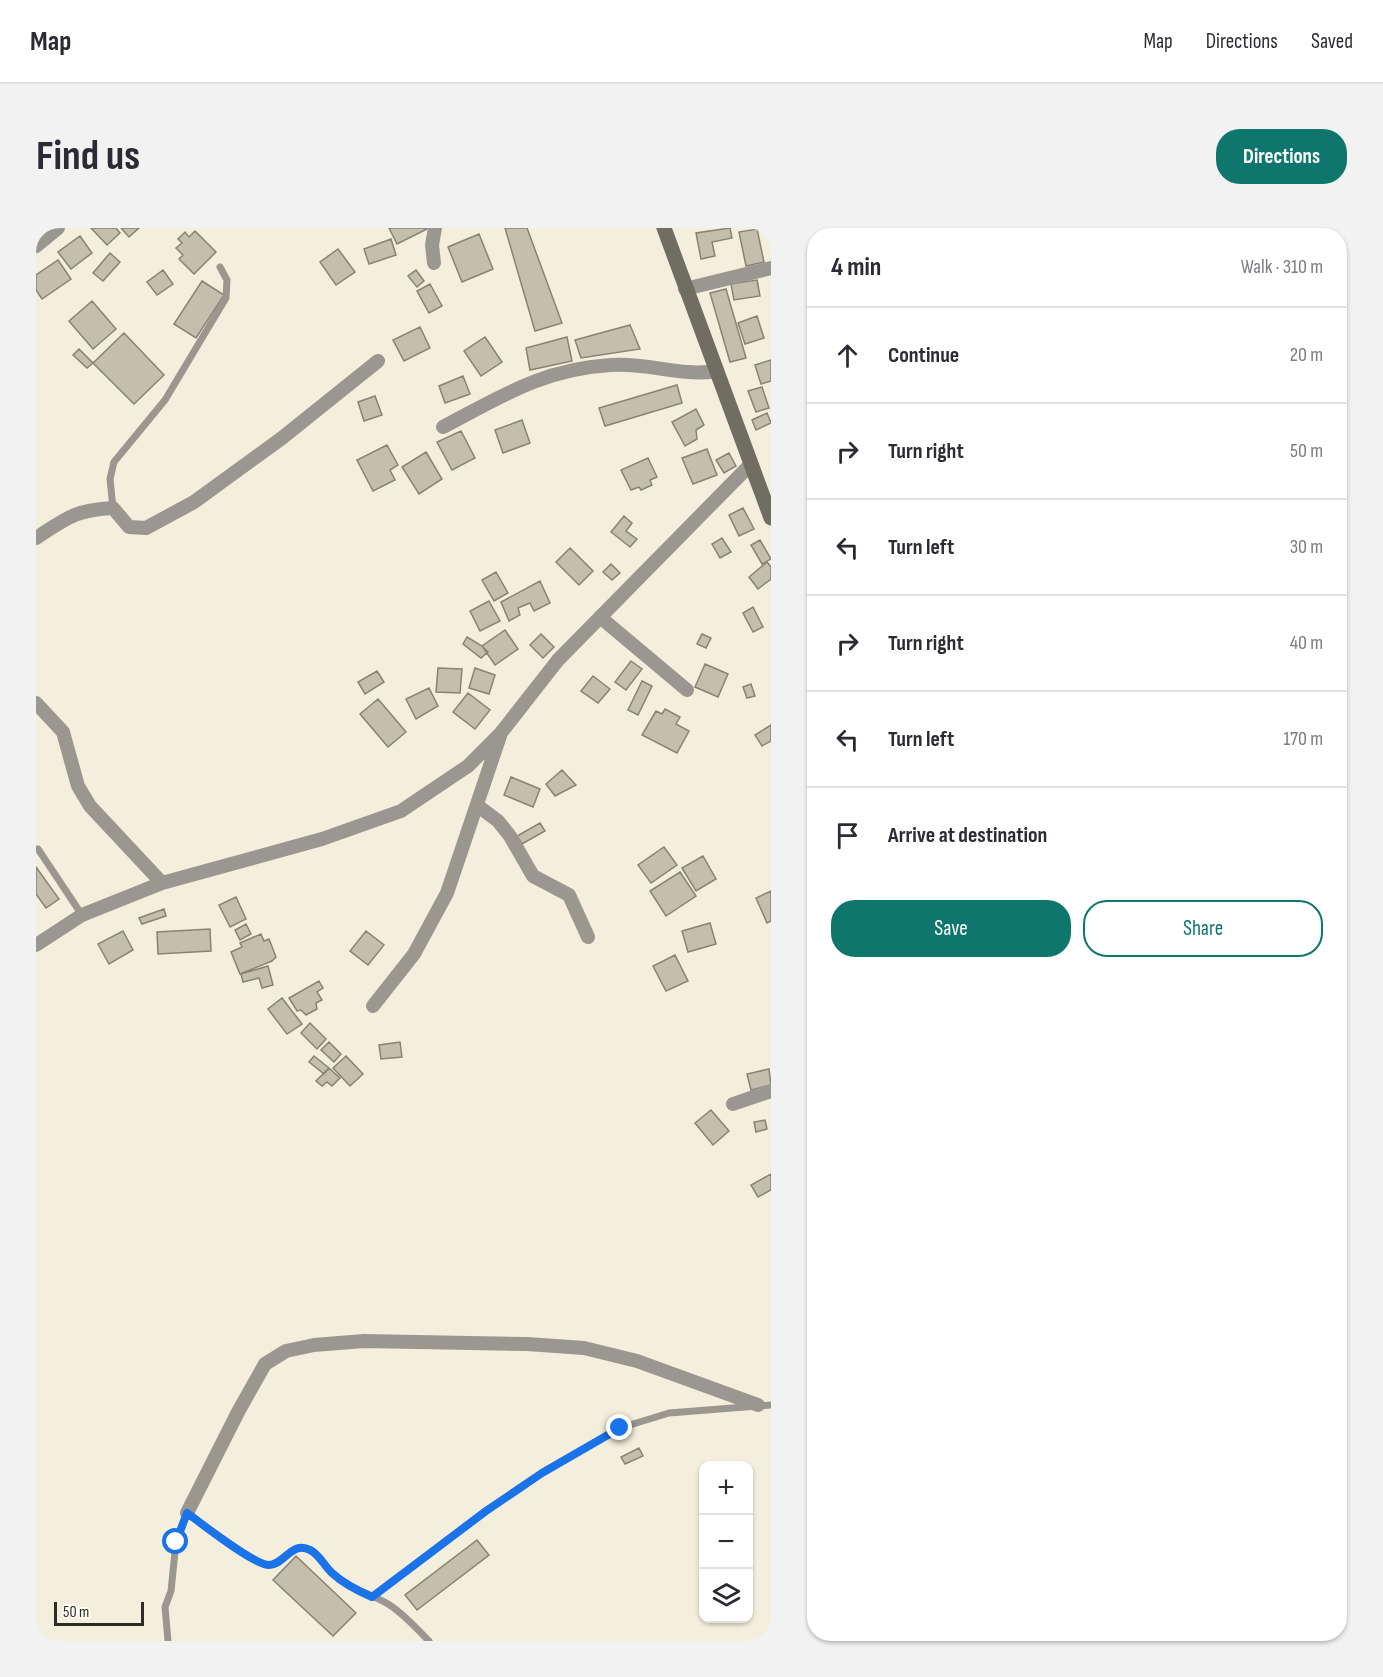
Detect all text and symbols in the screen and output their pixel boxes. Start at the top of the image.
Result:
text: Map [30,25,71,58]
text: Map [1143,29,1173,54]
text: Directions [1206,29,1278,54]
text: Saved [1311,29,1353,54]
button: Directions [1216,129,1347,184]
text: Find us [36,131,140,182]
text: 4 min [831,252,881,283]
text: Walk · 310 m [1241,255,1323,279]
icon: ahead [831,339,864,372]
text: Continue [888,342,959,369]
text: 20 m [1290,343,1323,367]
icon: right [831,435,864,468]
text: Turn right [888,438,964,465]
text: 50 m [1290,439,1323,463]
icon: left [831,531,864,564]
text: Turn left [888,534,954,561]
text: 30 m [1290,535,1323,559]
icon: right [831,627,864,660]
text: Turn right [888,630,964,657]
text: 40 m [1290,631,1323,655]
icon: left [831,723,864,756]
text: Turn left [888,726,954,753]
text: 170 m [1283,727,1323,751]
icon: arrive [831,819,864,852]
text: Arrive at destination [888,822,1047,849]
button: Save [831,900,1071,957]
button: Share [1083,900,1323,957]
route end [606,1414,632,1440]
map controls [699,1461,753,1623]
button: + [699,1461,753,1515]
button: − [699,1515,753,1569]
route start [162,1528,188,1554]
button: layers [699,1569,753,1623]
scale bar [54,1599,144,1626]
text: 50 m [63,1603,89,1622]

